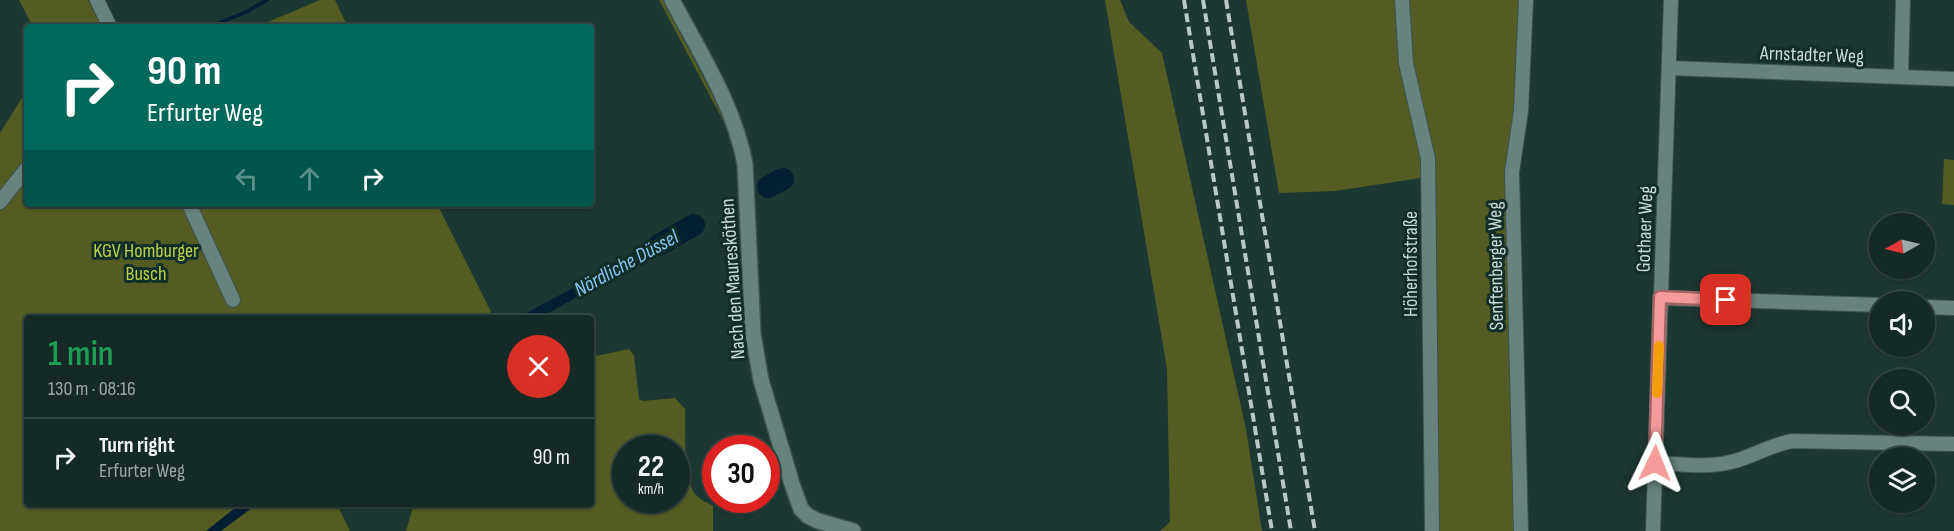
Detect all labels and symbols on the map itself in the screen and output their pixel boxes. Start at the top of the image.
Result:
street label: Arnstadter Weg [1759,41,1864,69]
street label: Gothaer Weg [1632,185,1658,273]
street label: Nach den Mauresköthen [715,198,751,360]
street label: Senftenberger Weg [1483,201,1509,330]
street label: Höherhofstraße [1399,211,1423,317]
north arrow [1869,213,1935,279]
water label: Nördliche Düssel [570,224,684,302]
park label: KGV Homburger Busch [93,239,199,286]
pin [1700,274,1751,325]
position arrow [1623,431,1687,495]
speed limit sign: 30 [702,435,780,513]

